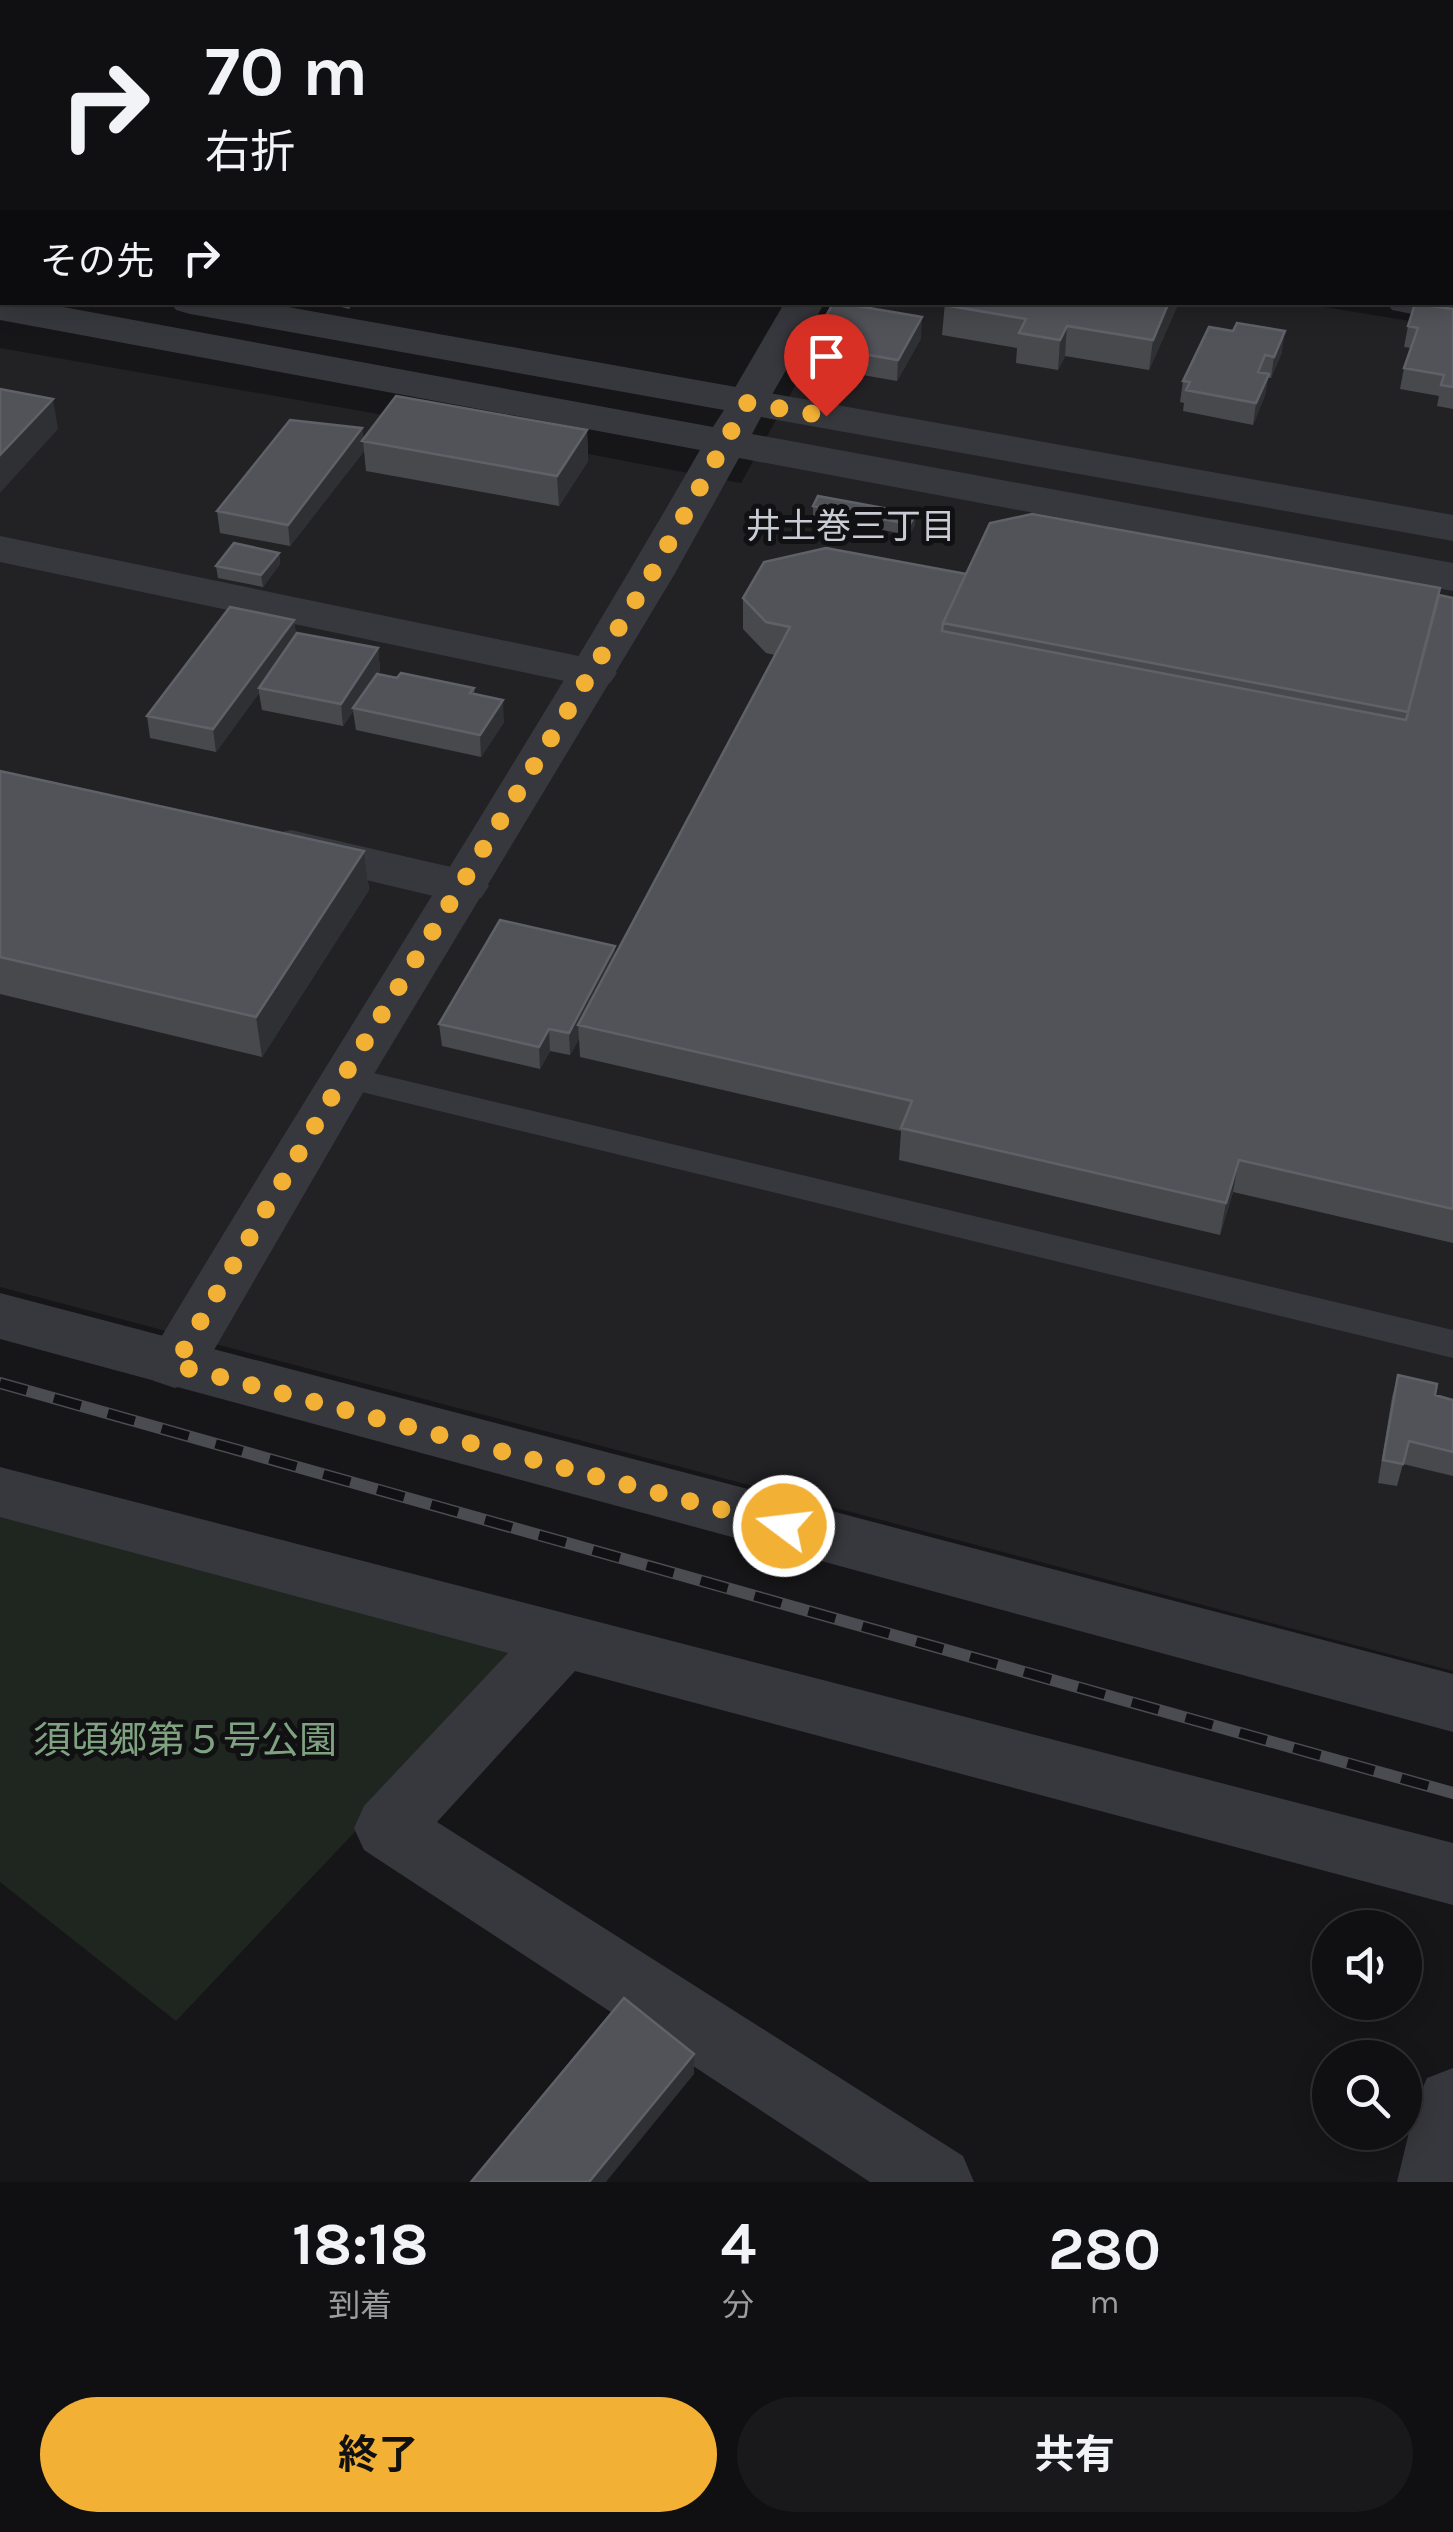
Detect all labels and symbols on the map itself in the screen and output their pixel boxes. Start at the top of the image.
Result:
pin [784,314,869,417]
district label: 井土巻三丁目 [746,506,956,547]
position arrow [732,1474,836,1578]
park label: 須頃郷第５号公園 [33,1718,337,1763]

